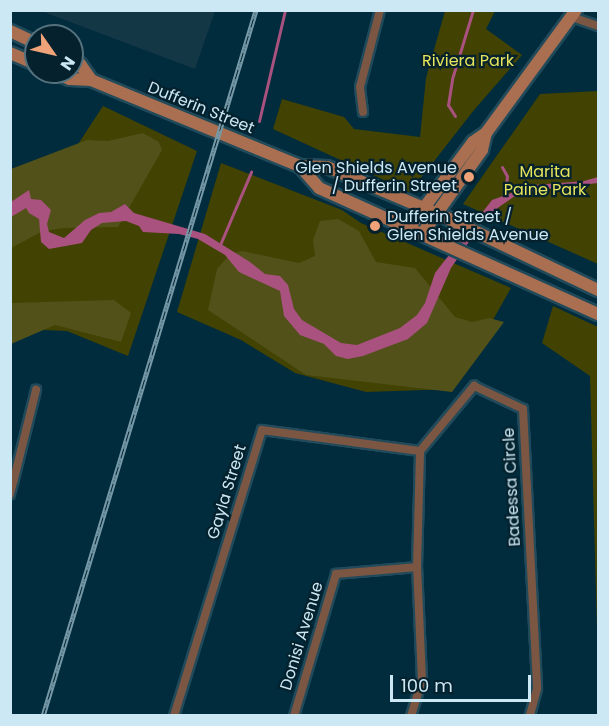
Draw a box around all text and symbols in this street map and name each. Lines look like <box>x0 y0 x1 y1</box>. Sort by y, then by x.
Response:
north arrow <box>24 24 84 84</box>
park label: Riviera Park <box>422 51 514 71</box>
text: N <box>55 52 81 75</box>
street label: Dufferin Street <box>145 78 257 138</box>
place label: Glen Shields Avenue / Dufferin Street <box>295 158 457 196</box>
park label: Marita Paine Park <box>504 162 586 200</box>
marker: Glen Shields Avenue / Dufferin Street <box>462 170 476 184</box>
place label: Dufferin Street / Glen Shields Avenue <box>387 207 549 245</box>
marker: Dufferin Street / Glen Shields Avenue <box>368 219 382 233</box>
street label: Badessa Circle <box>499 427 525 547</box>
street label: Gayla Street <box>203 442 251 542</box>
street label: Donisi Avenue <box>276 579 328 693</box>
scale bar <box>393 663 534 701</box>
text: 100 m <box>401 673 453 698</box>

